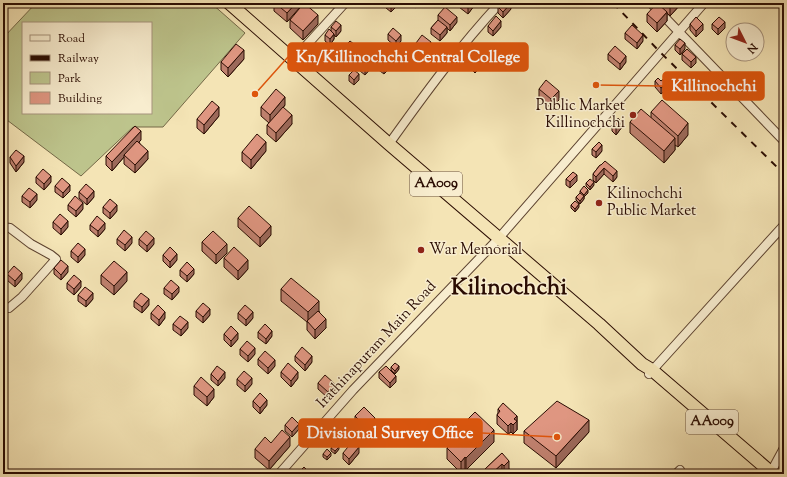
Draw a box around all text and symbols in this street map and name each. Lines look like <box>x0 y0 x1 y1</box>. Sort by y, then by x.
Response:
legend <box>22 22 152 114</box>
north arrow <box>725 22 765 62</box>
text: Road <box>58 30 85 48</box>
text: N <box>743 39 761 57</box>
callout: Kn/Killinochchi Central College <box>288 43 528 71</box>
text: Kn/Killinochchi Central College <box>296 47 521 70</box>
text: Railway <box>58 50 99 68</box>
text: Park <box>58 70 81 88</box>
callout: Killinochchi <box>663 72 764 100</box>
text: Killinochchi <box>671 76 757 99</box>
text: Building <box>58 90 102 108</box>
place label: Public Market Killinochchi <box>536 96 625 134</box>
marker: Public Market Killinochchi <box>628 110 638 120</box>
road number: AA009 <box>410 172 462 196</box>
place label: Kilinochchi Public Market <box>607 184 696 222</box>
marker: Kilinochchi Public Market <box>594 198 604 208</box>
place label: War Memorial <box>429 240 522 261</box>
marker: War Memorial <box>416 245 426 255</box>
district label: Kilinochchi <box>451 272 567 305</box>
street label: Irathinapuram Main Road <box>312 276 442 413</box>
road number: AA009 <box>686 410 738 434</box>
callout: Divisional Survey Office <box>299 419 482 447</box>
text: Divisional Survey Office <box>307 423 474 446</box>

